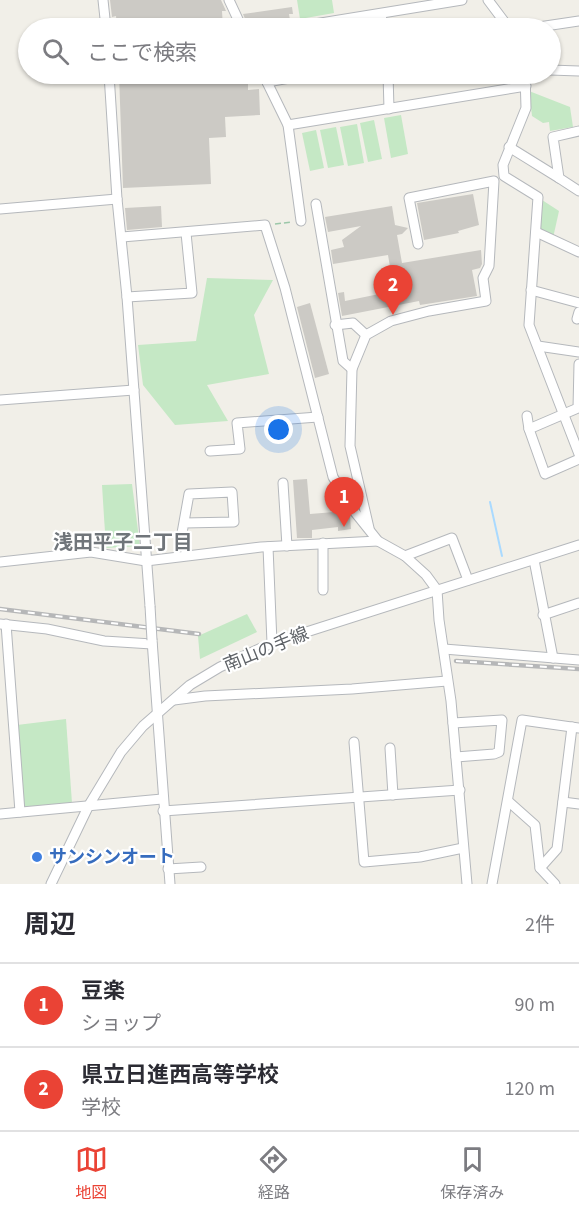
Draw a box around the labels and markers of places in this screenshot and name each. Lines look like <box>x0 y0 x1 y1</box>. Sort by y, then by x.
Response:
pin: 2 <box>374 266 412 315</box>
pin: 1 <box>324 478 364 527</box>
place label: サンシンオート <box>49 845 175 870</box>
marker: サンシンオート <box>30 850 44 864</box>

